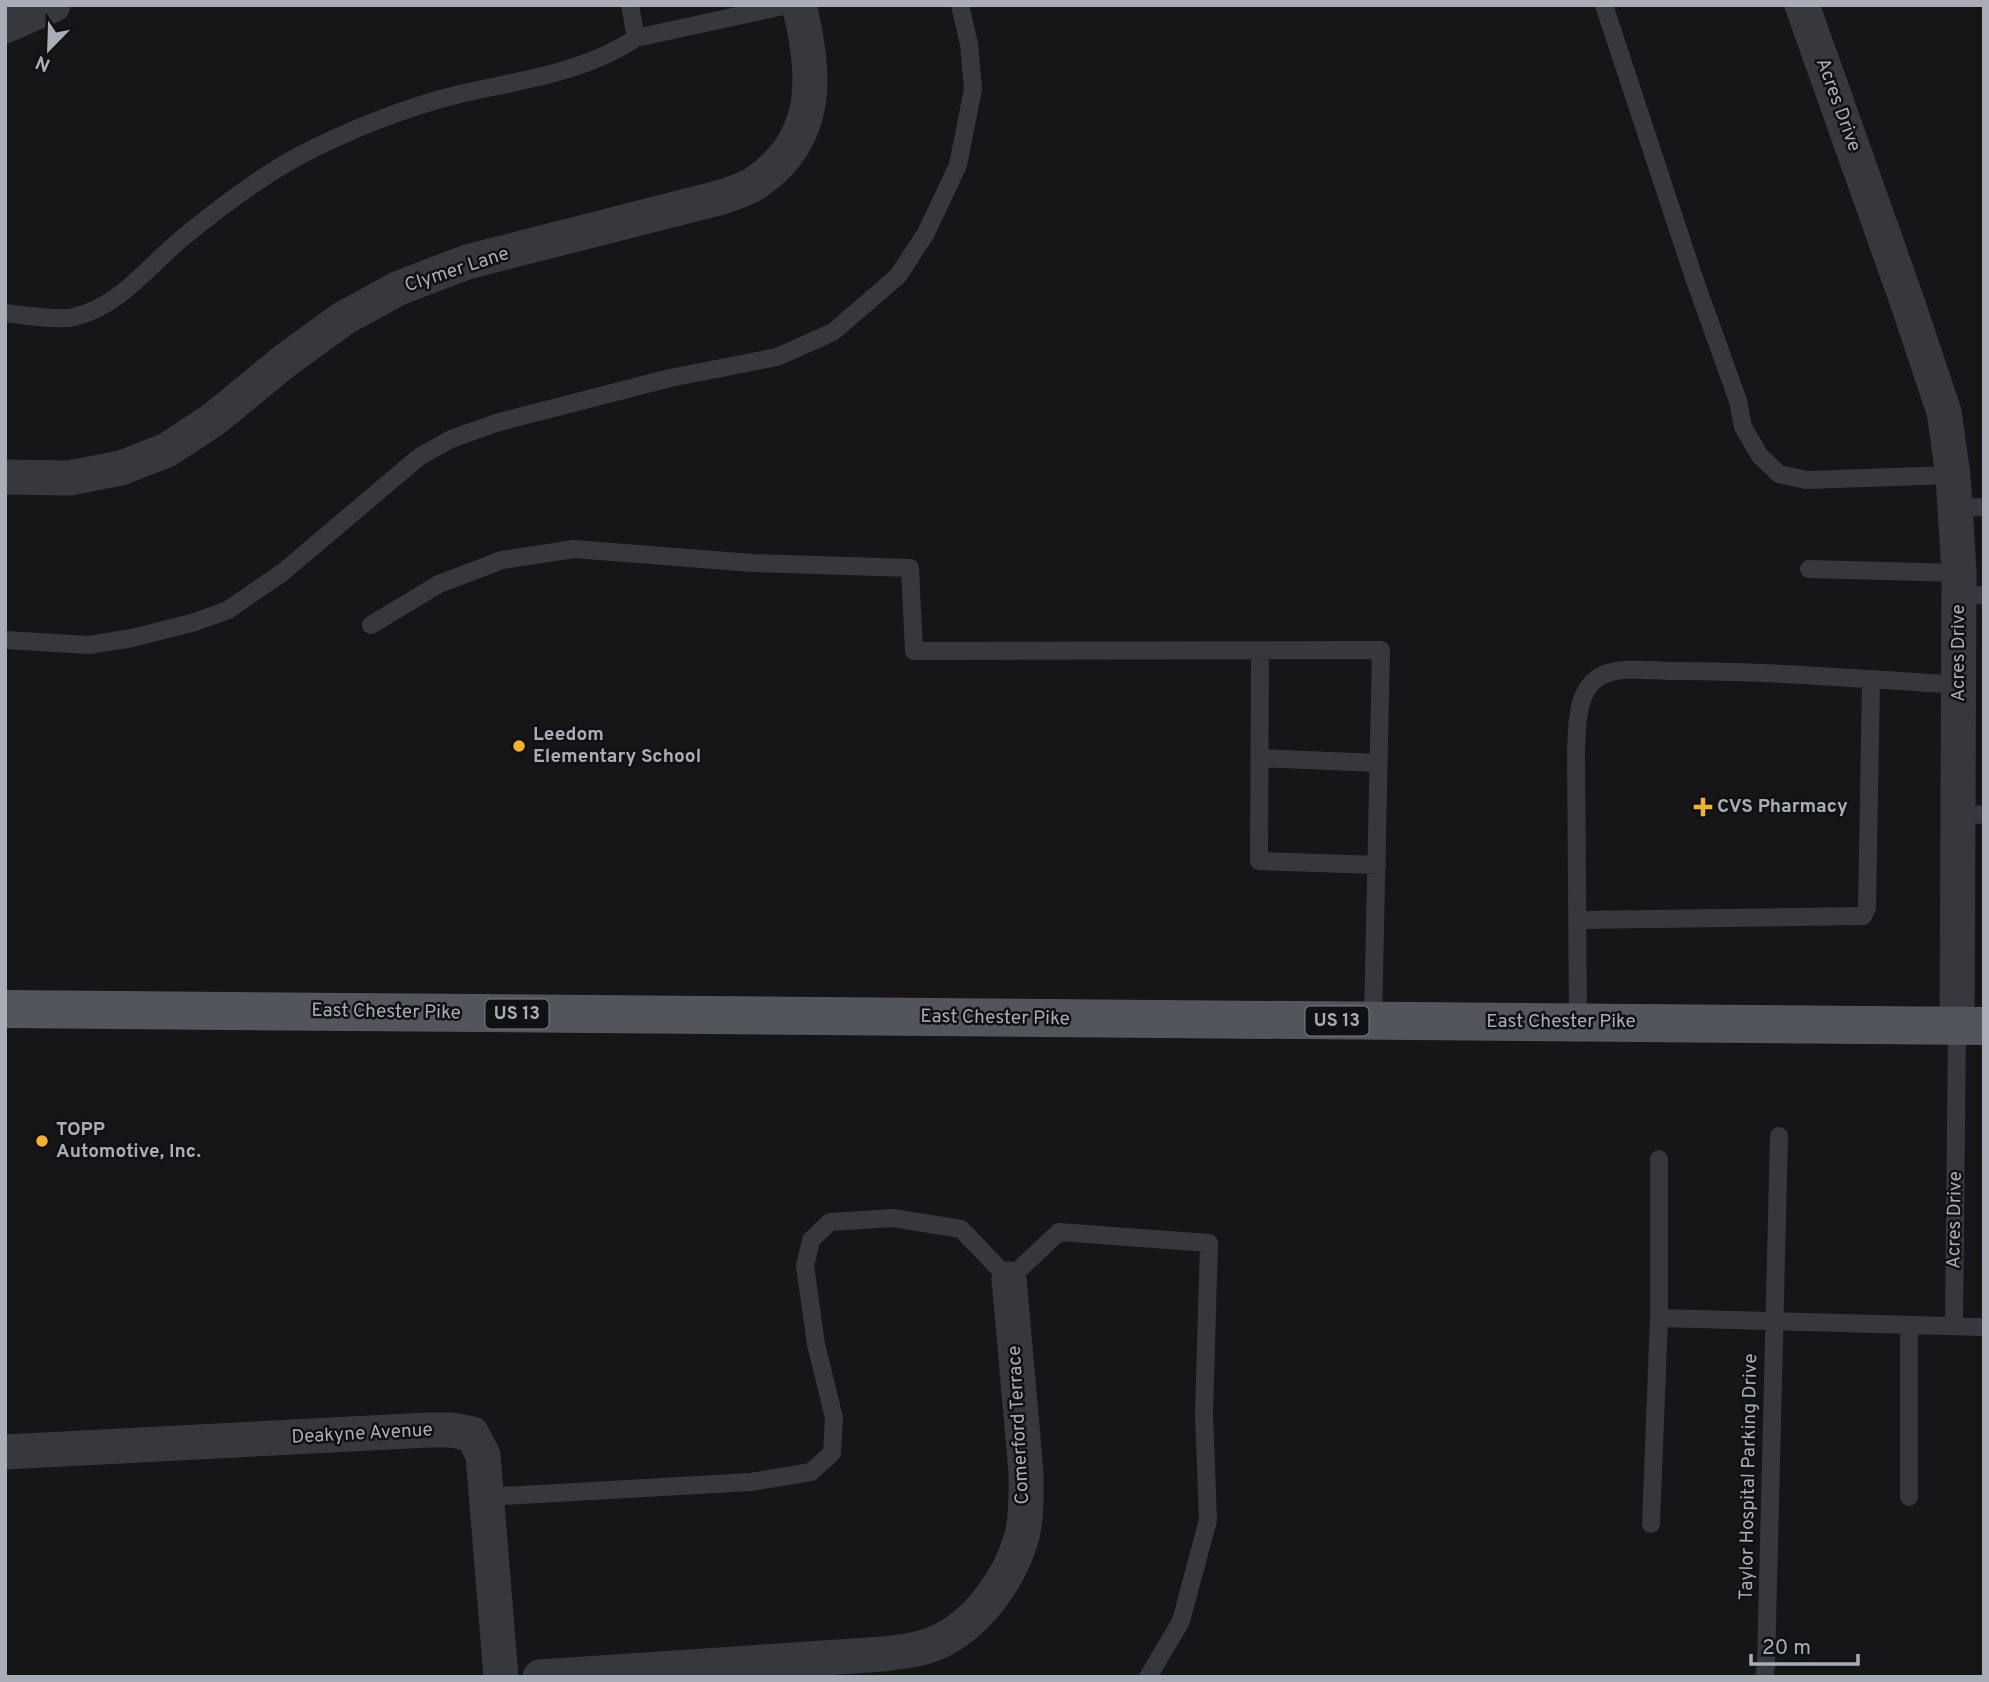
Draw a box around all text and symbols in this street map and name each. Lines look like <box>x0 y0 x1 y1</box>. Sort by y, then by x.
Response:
north arrow <box>14 14 84 84</box>
text: N <box>32 49 54 77</box>
street label: Acres Drive <box>1810 55 1866 155</box>
street label: Clymer Lane <box>402 242 512 298</box>
street label: Acres Drive <box>1947 604 1971 702</box>
place label: Leedom Elementary School <box>533 723 701 769</box>
marker: Leedom Elementary School <box>511 738 527 754</box>
place label: CVS Pharmacy <box>1717 795 1848 819</box>
marker: CVS Pharmacy <box>1695 799 1711 815</box>
street label: East Chester Pike <box>311 999 461 1025</box>
road number: US 13 <box>486 1000 548 1028</box>
street label: East Chester Pike <box>920 1005 1070 1031</box>
road number: US 13 <box>1306 1006 1368 1036</box>
street label: East Chester Pike <box>1486 1010 1636 1034</box>
place label: TOPP Automotive, Inc. <box>56 1118 201 1164</box>
marker: TOPP Automotive, Inc. <box>34 1133 50 1149</box>
street label: Acres Drive <box>1942 1171 1968 1269</box>
street label: Comerford Terrace <box>1003 1345 1035 1505</box>
street label: Taylor Hospital Parking Drive <box>1735 1353 1763 1601</box>
street label: Deakyne Avenue <box>291 1418 433 1450</box>
scale bar <box>1751 1622 1858 1666</box>
text: 20 m <box>1762 1635 1811 1662</box>

